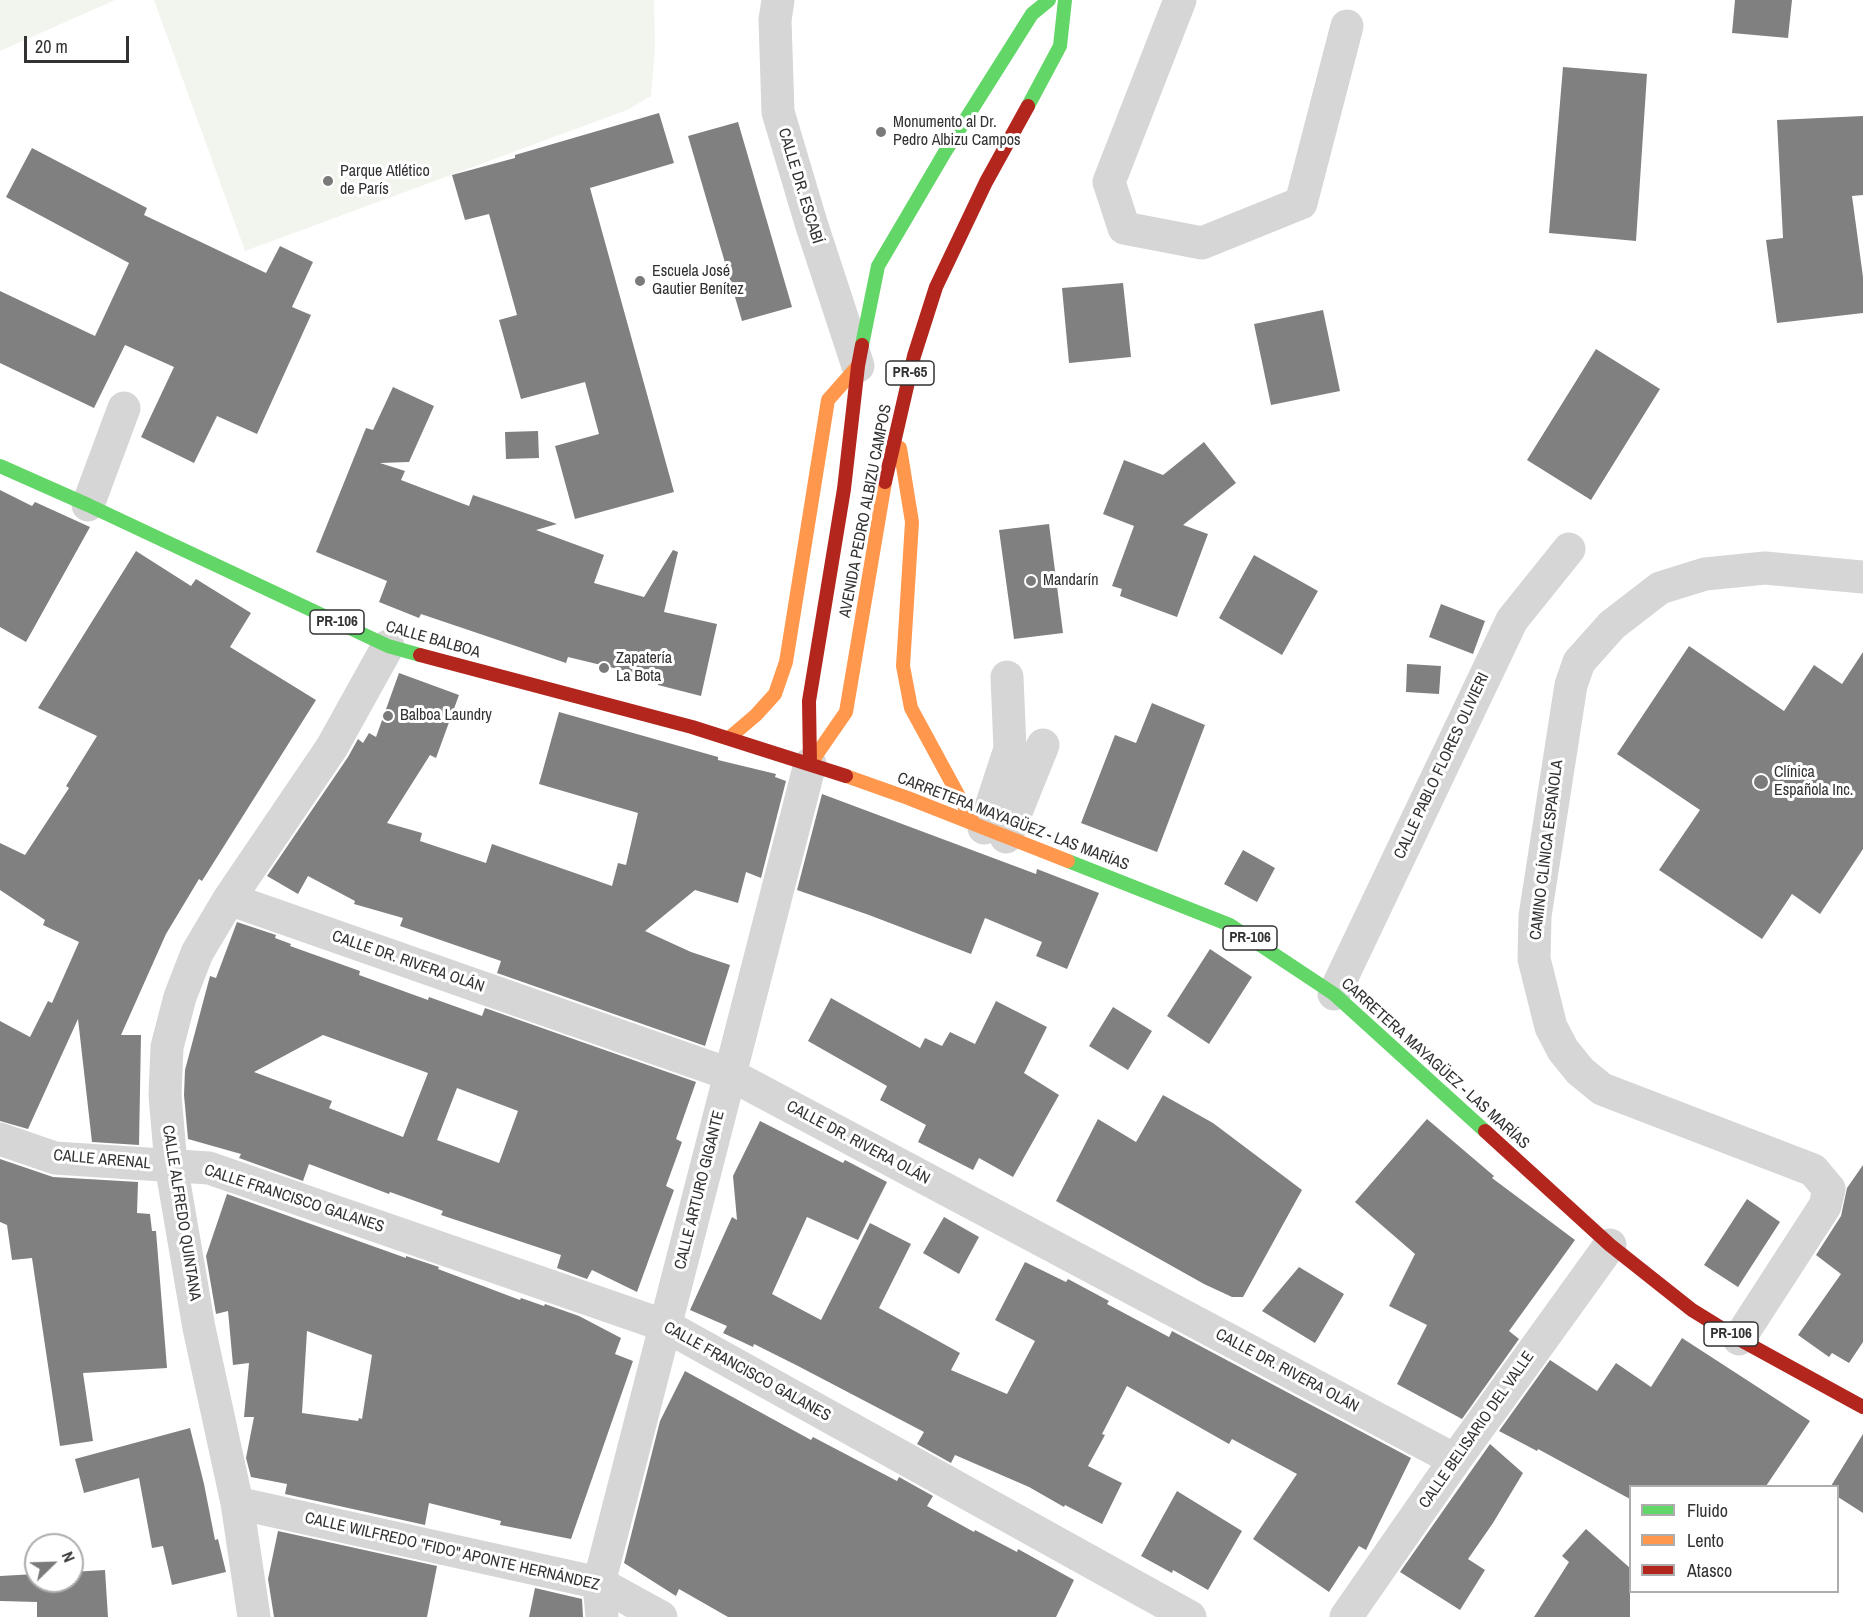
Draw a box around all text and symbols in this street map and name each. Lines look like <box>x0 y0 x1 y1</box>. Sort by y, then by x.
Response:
scale bar <box>27 24 132 62</box>
text: 20 m <box>35 34 68 59</box>
place label: Monumento al Dr. Pedro Albizu Campos <box>893 113 1021 151</box>
marker: Monumento al Dr. Pedro Albizu Campos <box>874 125 888 139</box>
street label: CALLE DR. ESCABÍ <box>773 126 827 246</box>
place label: Parque Atlético de París <box>340 162 430 200</box>
marker: Parque Atlético de París <box>321 174 335 188</box>
place label: Escuela José Gautier Benítez <box>652 262 744 300</box>
marker: Escuela José Gautier Benítez <box>633 274 647 288</box>
road number: PR-65 <box>886 361 934 385</box>
street label: AVENIDA PEDRO ALBIZU CAMPOS <box>836 403 896 619</box>
place label: Mandarín <box>1043 571 1098 591</box>
marker: Mandarín <box>1024 574 1038 588</box>
road number: PR-106 <box>310 610 364 634</box>
street label: CALLE BALBOA <box>383 617 483 663</box>
place label: Zapatería La Bota <box>616 649 672 687</box>
marker: Zapatería La Bota <box>597 661 611 675</box>
street label: CALLE PABLO FLORES OLIVIERI <box>1390 670 1494 862</box>
place label: Balboa Laundry <box>400 706 492 726</box>
marker: Balboa Laundry <box>381 709 395 723</box>
street label: CAMINO CLÍNICA ESPAÑOLA <box>1526 759 1568 941</box>
place label: Clínica Española Inc. <box>1774 763 1854 801</box>
street label: CARRETERA MAYAGÜEZ - LAS MARÍAS <box>894 769 1132 875</box>
marker: Clínica Española Inc. <box>1752 773 1770 791</box>
road number: PR-106 <box>1223 926 1277 950</box>
street label: CALLE DR. RIVERA OLÁN <box>329 927 487 997</box>
street label: CARRETERA MAYAGÜEZ - LAS MARÍAS <box>1337 974 1533 1154</box>
street label: CALLE DR. RIVERA OLÁN <box>783 1097 933 1189</box>
street label: CALLE ARTURO GIGANTE <box>671 1109 729 1271</box>
street label: CALLE ALFREDO QUINTANA <box>158 1124 204 1302</box>
street label: CALLE ARENAL <box>52 1146 152 1174</box>
street label: CALLE FRANCISCO GALANES <box>202 1161 386 1237</box>
street label: CALLE FRANCISCO GALANES <box>660 1318 834 1426</box>
road number: PR-106 <box>1704 1322 1758 1346</box>
street label: CALLE DR. RIVERA OLÁN <box>1212 1325 1362 1417</box>
street label: CALLE BELISARIO DEL VALLE <box>1415 1348 1539 1512</box>
legend <box>1629 1485 1839 1593</box>
text: Fluido <box>1687 1498 1728 1523</box>
street label: CALLE WILFREDO "FIDO" APONTE HERNÁNDEZ <box>303 1509 601 1595</box>
text: Lento <box>1687 1528 1724 1553</box>
north arrow <box>24 1533 84 1593</box>
text: N <box>57 1548 81 1565</box>
text: Atasco <box>1687 1558 1732 1583</box>

